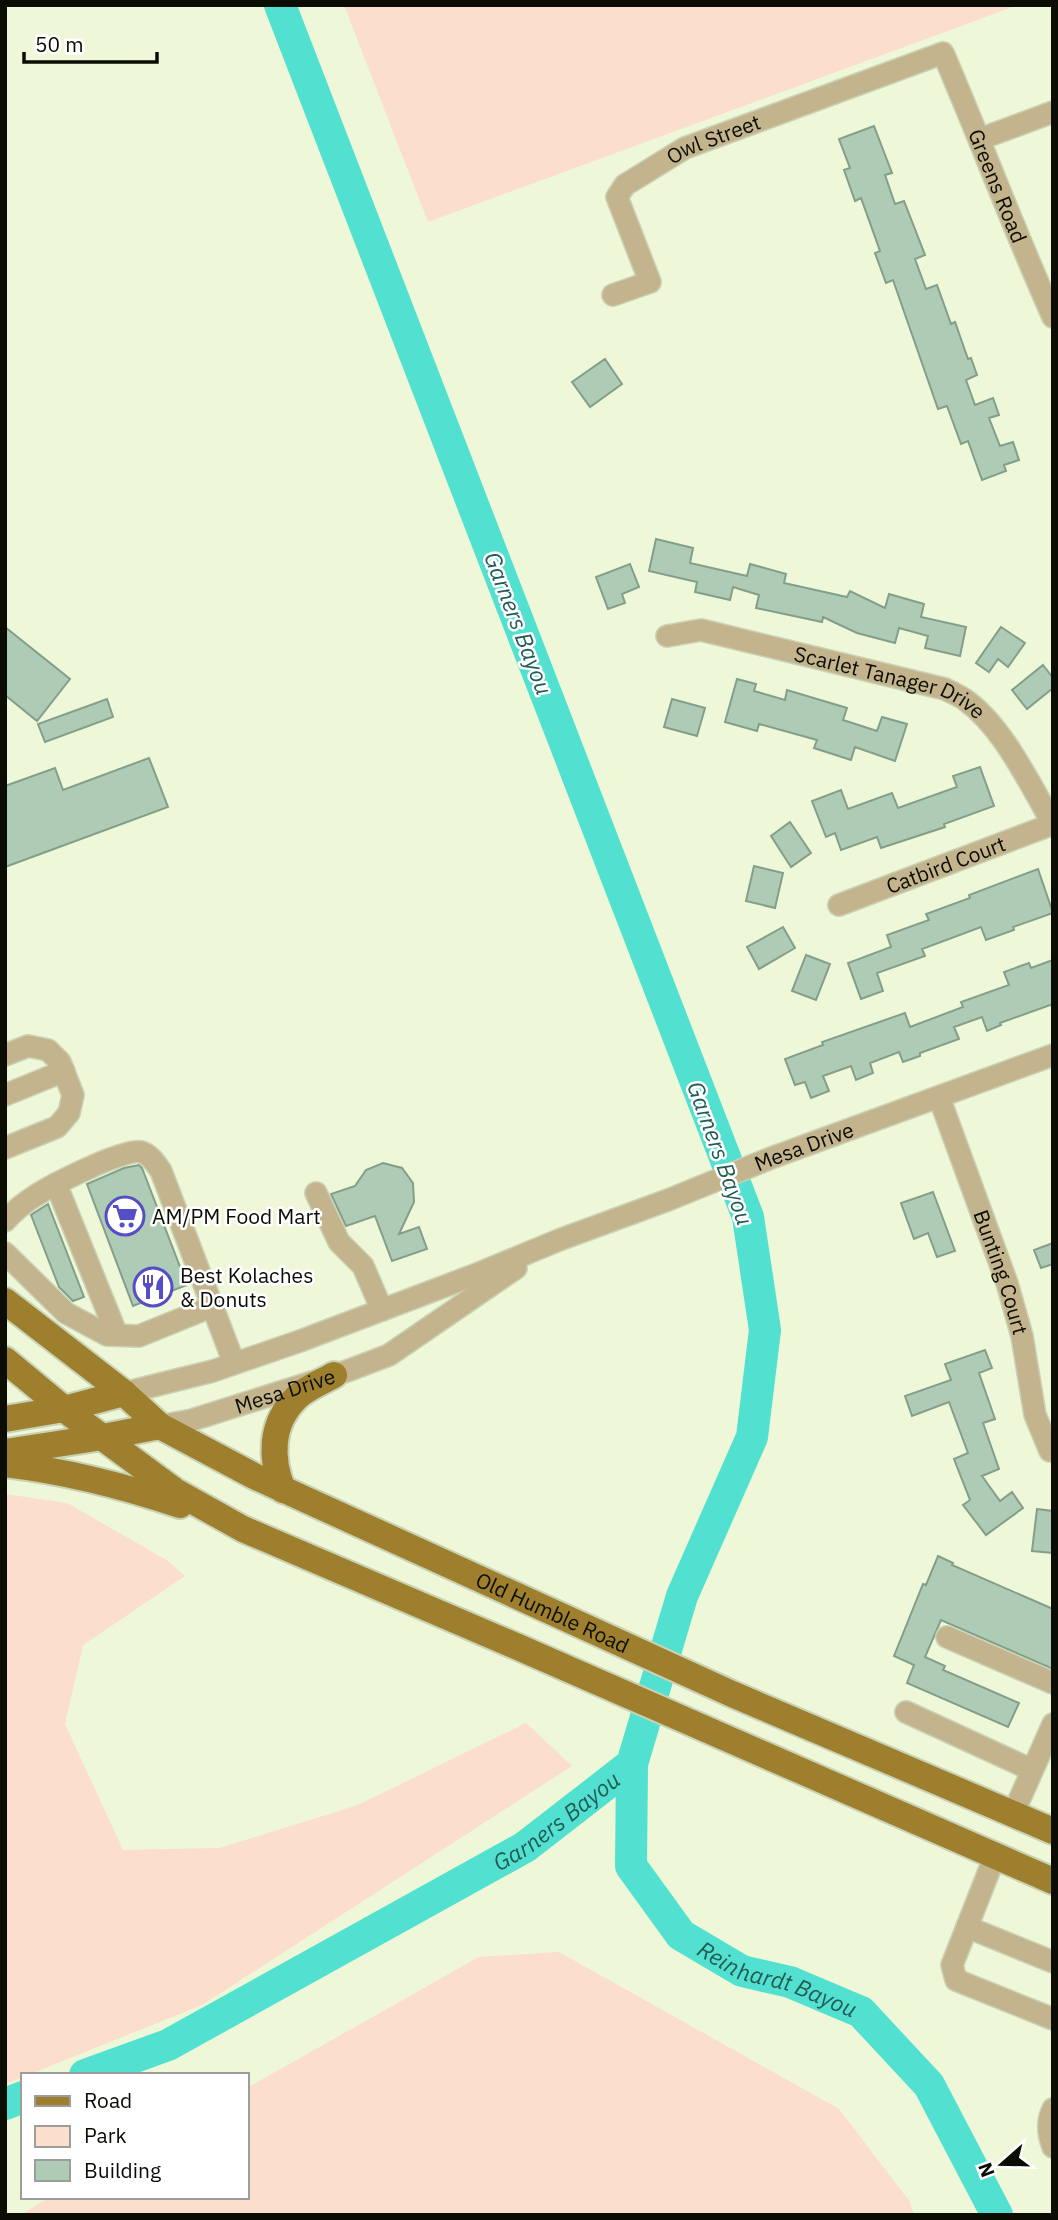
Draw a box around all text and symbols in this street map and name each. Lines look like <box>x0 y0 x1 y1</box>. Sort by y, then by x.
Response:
scale bar <box>24 21 158 65</box>
text: 50 m <box>35 30 84 58</box>
street label: Owl Street <box>661 107 764 170</box>
street label: Greens Road <box>962 125 1034 247</box>
water label: Garners Bayou <box>478 547 560 699</box>
street label: Scarlet Tanager Drive <box>791 639 992 725</box>
street label: Catbird Court <box>882 829 1009 900</box>
water label: Garners Bayou <box>681 1077 761 1229</box>
street label: Mesa Drive <box>750 1115 857 1177</box>
supermarket icon: AM/PM Food Mart <box>104 1195 146 1237</box>
place label: AM/PM Food Mart <box>152 1202 321 1230</box>
street label: Bunting Court <box>967 1206 1035 1338</box>
place label: Best Kolaches & Donuts <box>180 1261 313 1313</box>
restaurant icon: Best Kolaches & Donuts <box>132 1266 174 1308</box>
street label: Mesa Drive <box>231 1362 339 1420</box>
street label: Old Humble Road <box>472 1565 634 1659</box>
water label: Garners Bayou <box>487 1764 626 1877</box>
water label: Reinhardt Bayou <box>692 1933 862 2024</box>
legend <box>21 2073 248 2199</box>
text: Road <box>84 2086 132 2114</box>
text: Park <box>84 2121 127 2149</box>
north arrow <box>967 2129 1037 2199</box>
text: Building <box>84 2156 161 2184</box>
text: N <box>972 2159 1000 2180</box>

